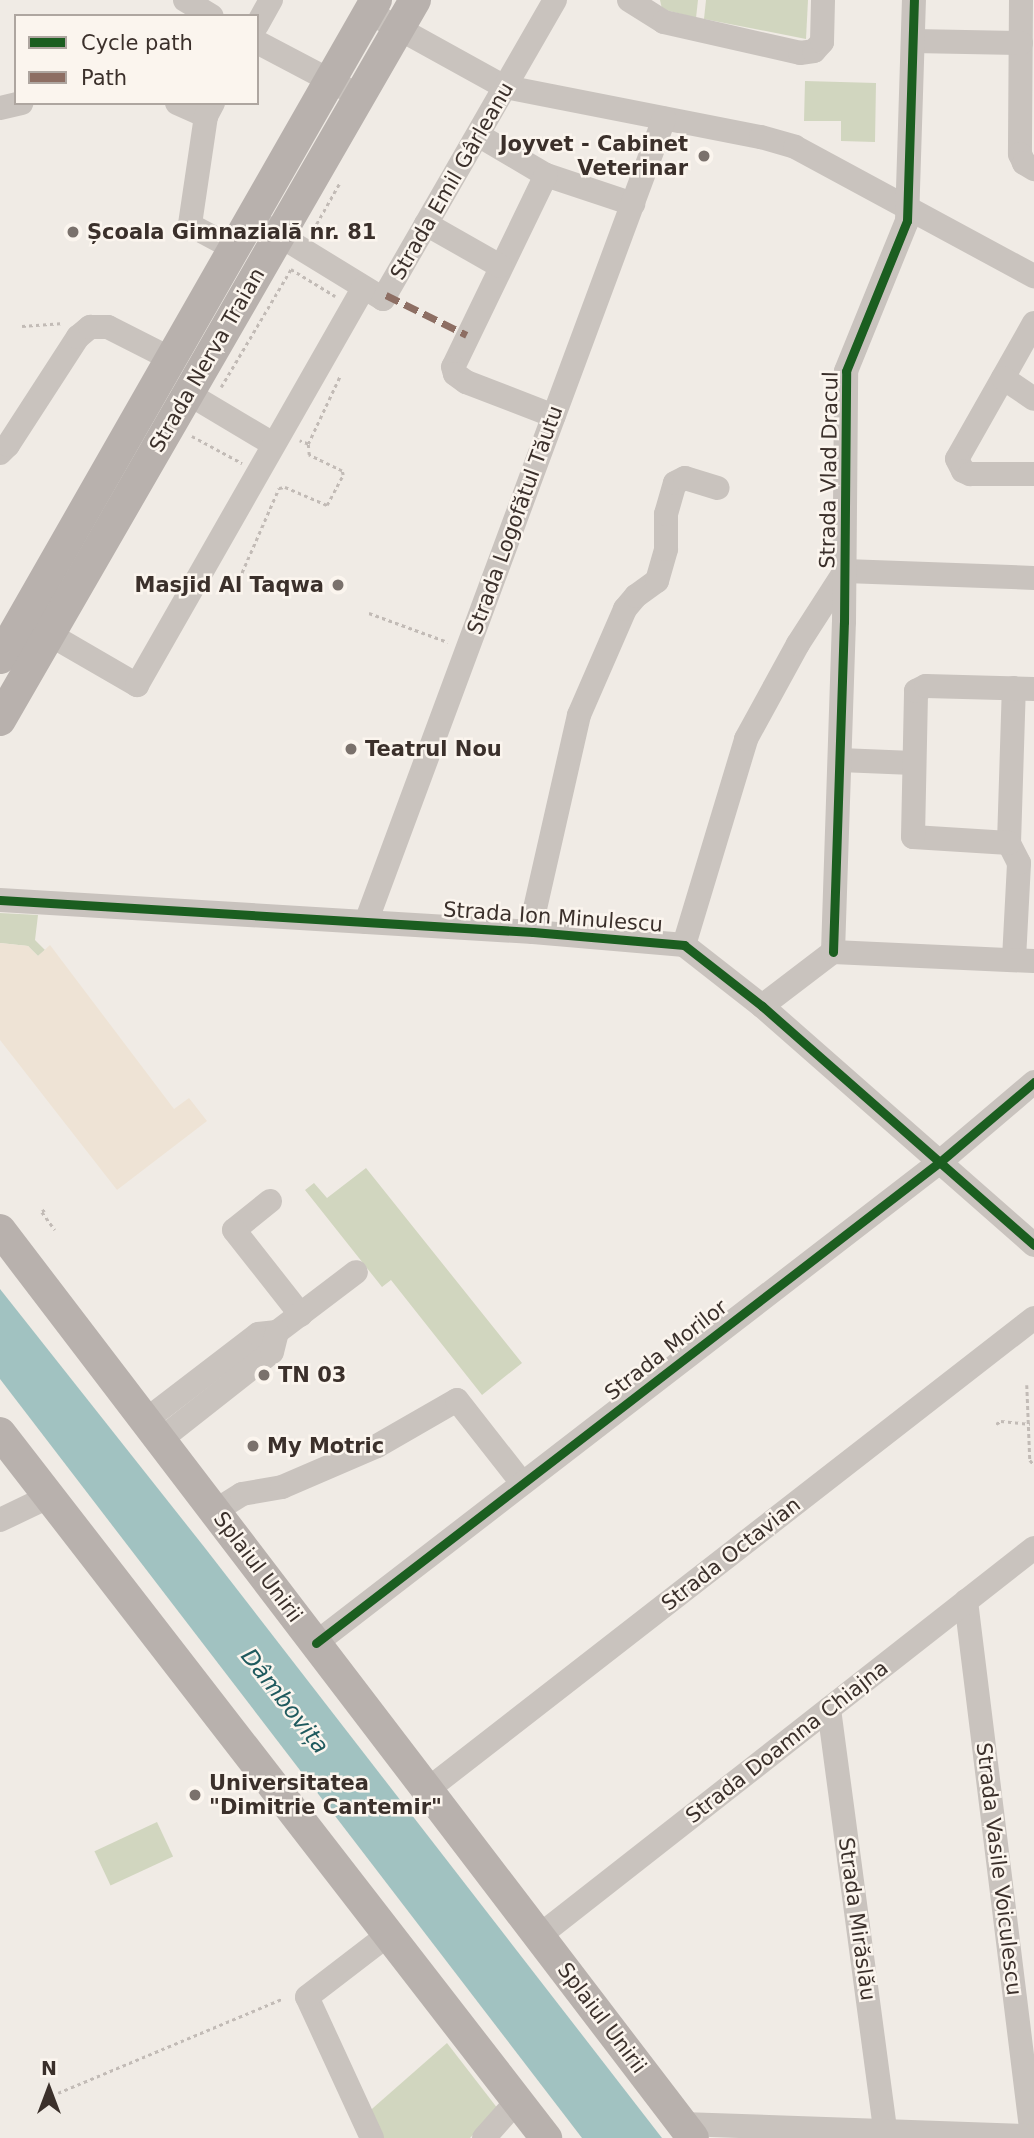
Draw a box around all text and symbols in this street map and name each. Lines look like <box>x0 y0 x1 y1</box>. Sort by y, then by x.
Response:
legend <box>14 14 259 105</box>
text: Cycle path <box>81 31 193 55</box>
text: Path <box>81 66 127 90</box>
street label: Strada Emil Gârleanu <box>385 78 519 284</box>
place label: Joyvet - Cabinet Veterinar <box>500 131 688 181</box>
marker: Joyvet - Cabinet Veterinar <box>694 146 714 166</box>
place label: Școala Gimnazială nr. 81 <box>87 219 376 245</box>
marker: Școala Gimnazială nr. 81 <box>65 224 81 240</box>
street label: Strada Nerva Traian <box>144 263 270 457</box>
street label: Strada Vlad Dracul <box>815 371 843 569</box>
street label: Strada Logofătul Tăutu <box>462 402 568 638</box>
place label: Masjid Al Taqwa <box>135 572 324 598</box>
marker: Masjid Al Taqwa <box>330 577 346 593</box>
place label: Teatrul Nou <box>365 736 502 762</box>
marker: Teatrul Nou <box>343 741 359 757</box>
street label: Strada Ion Minulescu <box>442 897 664 937</box>
street label: Strada Morilor <box>600 1294 732 1406</box>
place label: TN 03 <box>278 1362 346 1388</box>
marker: TN 03 <box>256 1367 272 1383</box>
place label: My Motric <box>267 1433 384 1459</box>
marker: My Motric <box>245 1438 261 1454</box>
street label: Strada Octavian <box>656 1492 806 1616</box>
street label: Splaiul Unirii <box>208 1507 308 1627</box>
water label: Dâmbovița <box>235 1643 335 1759</box>
street label: Strada Doamna Chiajna <box>681 1655 893 1829</box>
street label: Strada Vasile Voiculescu <box>971 1741 1027 1997</box>
place label: Universitatea "Dimitrie Cantemir" <box>209 1770 442 1820</box>
marker: Universitatea "Dimitrie Cantemir" <box>187 1787 203 1803</box>
street label: Strada Mirăslău <box>833 1836 881 2002</box>
street label: Splaiul Unirii <box>552 1958 652 2078</box>
north arrow <box>14 2054 84 2124</box>
text: N <box>41 2057 57 2079</box>

